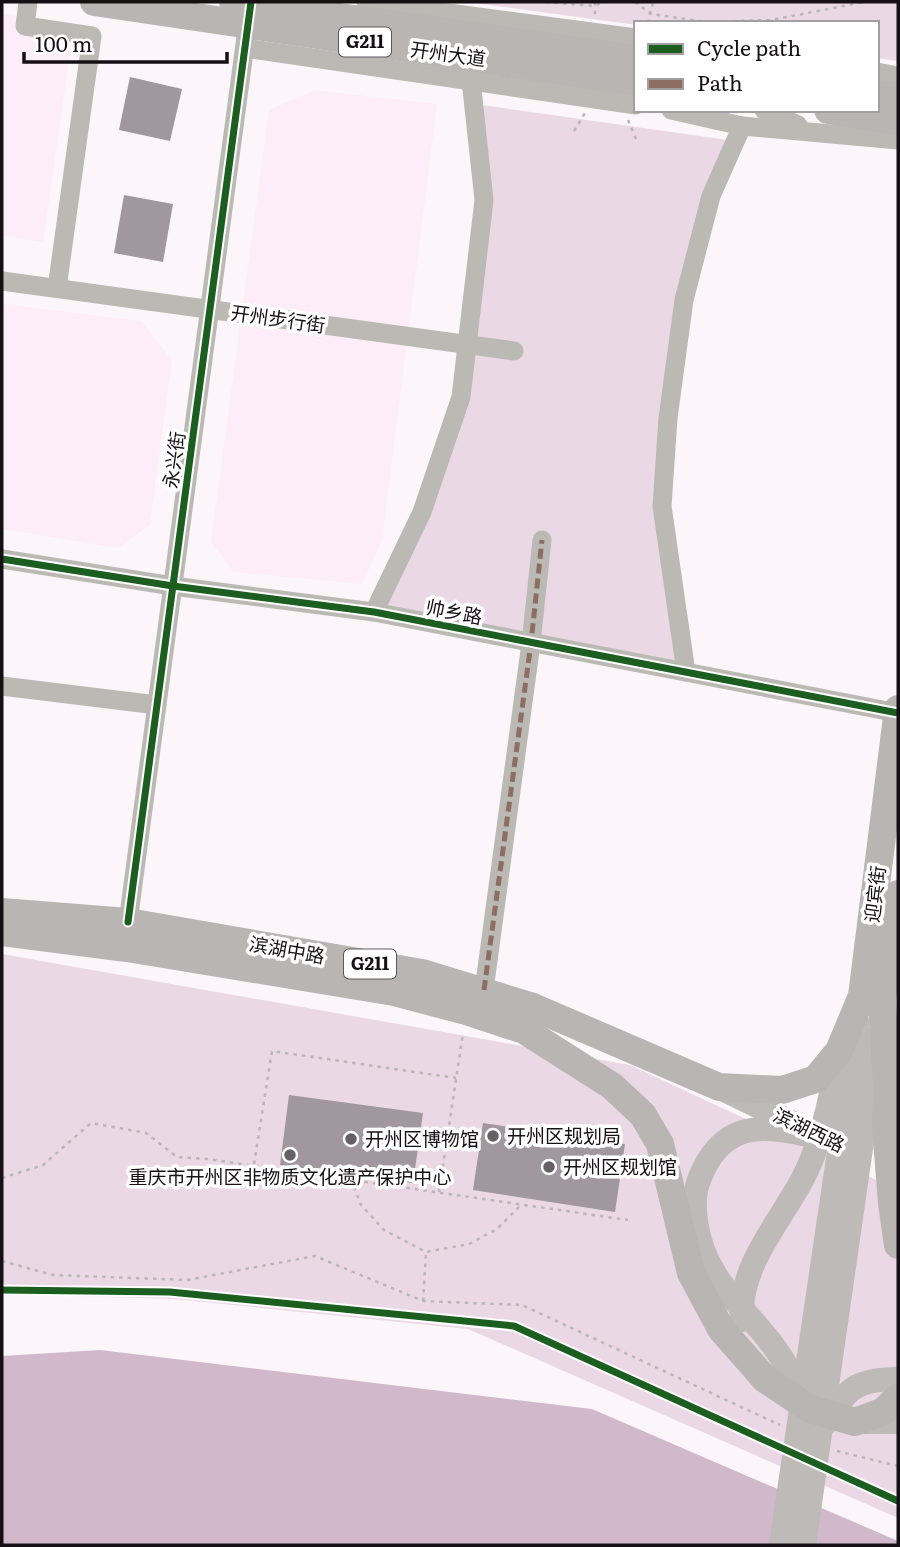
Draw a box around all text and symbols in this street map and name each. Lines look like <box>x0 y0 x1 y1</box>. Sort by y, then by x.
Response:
scale bar <box>24 21 228 65</box>
legend <box>634 21 879 112</box>
text: 100 m <box>35 27 92 58</box>
road number: G211 <box>339 28 391 56</box>
text: Cycle path <box>697 31 801 62</box>
street label: 开州大道 <box>409 34 488 72</box>
text: Path <box>697 66 743 97</box>
street label: 开州步行街 <box>229 298 327 338</box>
street label: 永兴街 <box>155 430 191 490</box>
street label: 帅乡路 <box>424 592 485 630</box>
street label: 迎宾街 <box>857 864 891 924</box>
street label: 滨湖中路 <box>247 929 327 969</box>
road number: G211 <box>344 950 396 979</box>
street label: 滨湖西路 <box>769 1100 850 1158</box>
place label: 开州区规划局 <box>507 1121 621 1149</box>
place label: 开州区博物馆 <box>365 1124 479 1152</box>
marker: 开州区规划局 <box>485 1128 501 1144</box>
marker: 开州区博物馆 <box>343 1131 359 1147</box>
marker: 重庆市开州区非物质文化遗产保护中心 <box>282 1147 298 1163</box>
place label: 开州区规划馆 <box>563 1152 677 1180</box>
marker: 开州区规划馆 <box>541 1159 557 1175</box>
place label: 重庆市开州区非物质文化遗产保护中心 <box>128 1162 452 1190</box>

